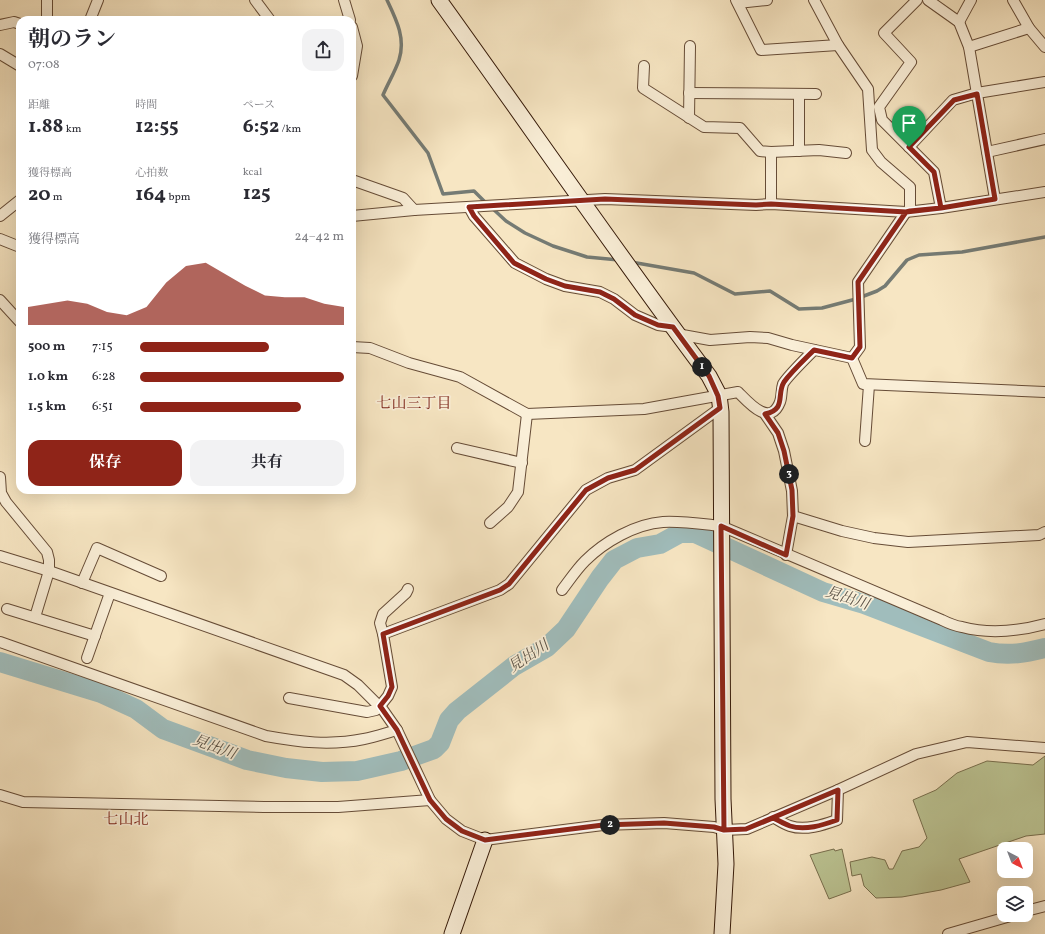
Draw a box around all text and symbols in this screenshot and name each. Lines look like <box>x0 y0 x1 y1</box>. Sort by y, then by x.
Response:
text: 朝のラン <box>28 25 116 56</box>
button: share <box>302 29 344 71</box>
text: 07:08 <box>28 56 60 74</box>
text: 距離 <box>28 98 50 113</box>
text: 時間 <box>135 98 157 113</box>
text: ペース <box>243 98 275 113</box>
pin <box>892 106 926 147</box>
icon: arrive <box>898 112 920 134</box>
text: 1.88 <box>28 113 64 141</box>
text: 12:55 <box>135 113 179 141</box>
text: 6:52 <box>243 113 279 141</box>
text: km <box>64 122 81 137</box>
text: /km <box>279 122 301 137</box>
text: kcal <box>243 165 262 180</box>
text: 獲得標高 <box>28 166 72 181</box>
text: 心拍数 <box>135 166 168 181</box>
text: 125 <box>243 180 271 208</box>
text: 20 <box>28 181 51 209</box>
text: 164 <box>135 181 166 209</box>
text: m <box>51 190 63 205</box>
text: bpm <box>166 190 190 205</box>
text: 24–42 m <box>295 228 344 246</box>
text: 獲得標高 <box>28 231 80 249</box>
text: 500 m <box>28 338 65 356</box>
text: 7:15 <box>92 338 113 356</box>
pin: 1 <box>692 357 712 377</box>
text: 1 <box>700 359 704 374</box>
text: 1.0 km <box>28 368 68 386</box>
text: 6:28 <box>92 368 115 386</box>
district label: 七山三丁目 <box>376 394 452 415</box>
text: 1.5 km <box>28 398 66 416</box>
text: 6:51 <box>92 398 113 416</box>
button: 保存 <box>28 440 182 486</box>
button: 共有 <box>190 440 344 486</box>
pin: 3 <box>779 464 799 484</box>
text: 3 <box>786 466 792 481</box>
water label: 見出川 <box>822 582 874 617</box>
water label: 見出川 <box>504 635 555 678</box>
water label: 見出川 <box>189 730 241 766</box>
district label: 七山北 <box>103 810 149 831</box>
pin: 2 <box>600 815 620 835</box>
text: 2 <box>607 817 613 832</box>
north arrow <box>997 842 1033 878</box>
map controls <box>997 842 1033 922</box>
button: layers <box>997 886 1033 922</box>

